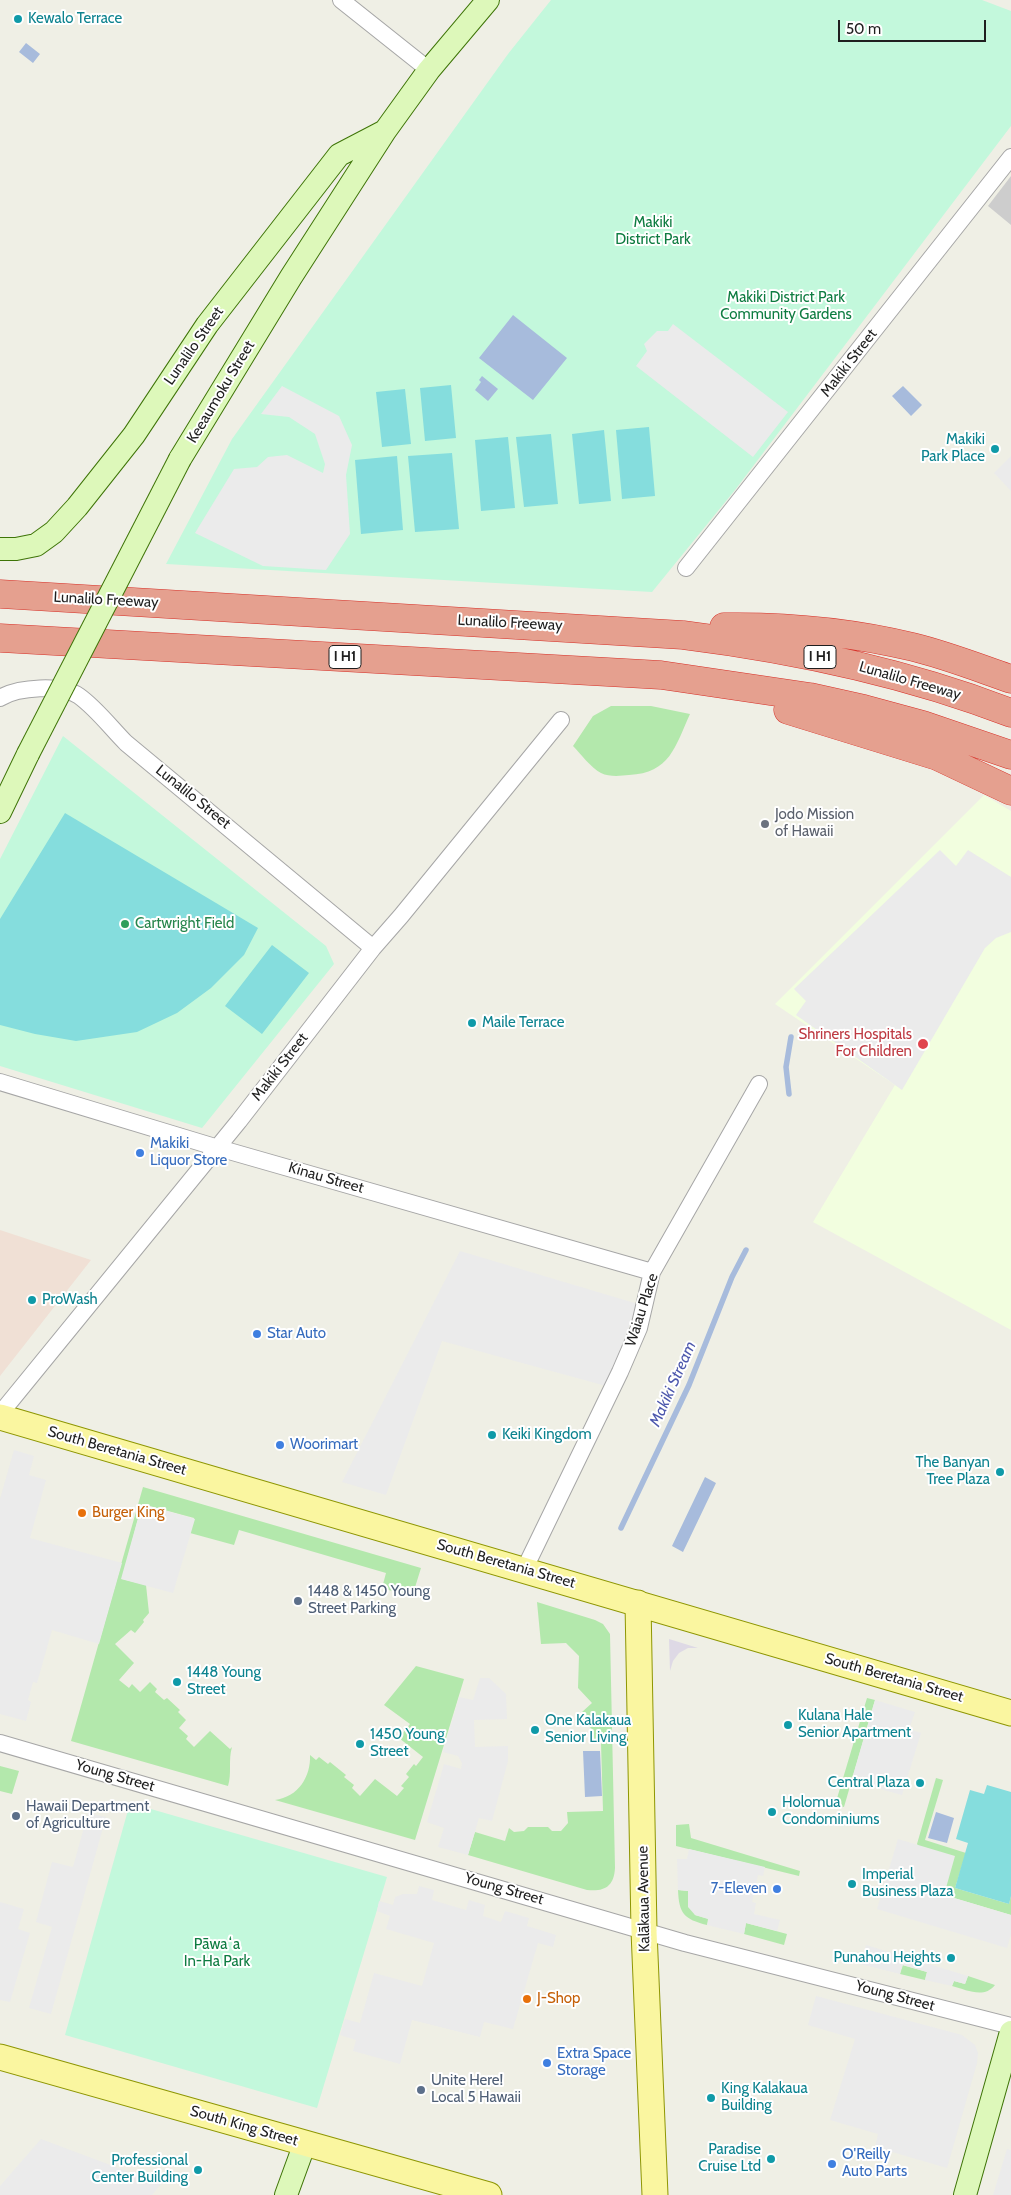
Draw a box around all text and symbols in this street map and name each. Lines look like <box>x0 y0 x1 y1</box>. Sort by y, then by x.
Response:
place label: Kewalo Terrace <box>28 10 122 28</box>
scale bar <box>841 10 988 42</box>
marker: Kewalo Terrace <box>12 13 24 25</box>
text: 50 m <box>846 20 881 38</box>
park label: Makiki District Park <box>615 214 691 249</box>
park label: Makiki District Park Community Gardens <box>720 289 852 324</box>
street label: Lunalilo Street <box>160 303 228 389</box>
street label: Makiki Street <box>817 326 881 400</box>
street label: Keeaumoku Street <box>183 338 259 446</box>
place label: Makiki Park Place <box>921 431 985 466</box>
marker: Makiki Park Place <box>989 443 1001 455</box>
street label: Lunalilo Freeway <box>53 588 159 612</box>
street label: Lunalilo Freeway <box>457 611 563 635</box>
road number: I H1 <box>329 646 361 669</box>
road number: I H1 <box>804 646 836 669</box>
street label: Lunalilo Freeway <box>857 658 963 704</box>
street label: Lunalilo Street <box>152 761 234 833</box>
place label: Jodo Mission of Hawaii <box>775 806 854 841</box>
marker: Jodo Mission of Hawaii <box>759 818 771 830</box>
place label: Cartwright Field <box>135 915 234 933</box>
marker: Cartwright Field <box>119 918 131 930</box>
place label: Maile Terrace <box>482 1014 564 1032</box>
marker: Maile Terrace <box>466 1017 478 1029</box>
place label: Shriners Hospitals For Children <box>799 1026 912 1061</box>
street label: Makiki Street <box>248 1030 312 1104</box>
marker: Shriners Hospitals For Children <box>916 1037 930 1051</box>
place label: Makiki Liquor Store <box>150 1135 227 1170</box>
marker: Makiki Liquor Store <box>134 1147 146 1159</box>
street label: Kinau Street <box>286 1159 366 1197</box>
street label: Waiau Place <box>622 1271 662 1349</box>
place label: ProWash <box>42 1291 98 1309</box>
marker: ProWash <box>26 1294 38 1306</box>
place label: Star Auto <box>267 1325 326 1343</box>
marker: Star Auto <box>251 1328 263 1340</box>
water label: Makiki Stream <box>646 1338 700 1430</box>
street label: South Beretania Street <box>46 1423 188 1479</box>
place label: Keiki Kingdom <box>502 1426 592 1444</box>
marker: Keiki Kingdom <box>486 1429 498 1441</box>
place label: Woorimart <box>290 1436 358 1454</box>
marker: Woorimart <box>274 1439 286 1451</box>
place label: The Banyan Tree Plaza <box>916 1454 990 1489</box>
marker: The Banyan Tree Plaza <box>994 1466 1006 1478</box>
place label: Burger King <box>92 1504 165 1522</box>
marker: Burger King <box>76 1507 88 1519</box>
street label: South Beretania Street <box>435 1536 577 1592</box>
place label: 1448 & 1450 Young Street Parking <box>308 1583 430 1618</box>
marker: 1448 & 1450 Young Street Parking <box>292 1595 304 1607</box>
street label: South Beretania Street <box>823 1650 965 1706</box>
place label: 1448 Young Street <box>187 1664 261 1699</box>
marker: 1448 Young Street <box>171 1676 183 1688</box>
place label: Kulana Hale Senior Apartment <box>798 1707 911 1742</box>
place label: One Kalakaua Senior Living <box>545 1712 631 1747</box>
marker: Kulana Hale Senior Apartment <box>782 1719 794 1731</box>
marker: One Kalakaua Senior Living <box>529 1724 541 1736</box>
place label: 1450 Young Street <box>370 1726 445 1761</box>
marker: 1450 Young Street <box>354 1738 366 1750</box>
street label: Young Street <box>74 1756 156 1796</box>
place label: Central Plaza <box>828 1774 910 1792</box>
marker: Central Plaza <box>914 1777 926 1789</box>
place label: Holomua Condominiums <box>782 1794 879 1829</box>
place label: Hawaii Department of Agriculture <box>26 1798 149 1833</box>
marker: Holomua Condominiums <box>766 1806 778 1818</box>
marker: Hawaii Department of Agriculture <box>10 1810 22 1822</box>
street label: Kalākaua Avenue <box>634 1846 654 1952</box>
place label: Imperial Business Plaza <box>862 1866 953 1901</box>
street label: Young Street <box>463 1869 545 1909</box>
marker: Imperial Business Plaza <box>846 1878 858 1890</box>
place label: 7-Eleven <box>711 1880 767 1898</box>
marker: 7-Eleven <box>771 1883 783 1895</box>
park label: Pāwaʻa In-Ha Park <box>184 1936 250 1971</box>
place label: Punahou Heights <box>833 1949 941 1967</box>
marker: Punahou Heights <box>945 1952 957 1964</box>
street label: Young Street <box>853 1977 937 2015</box>
place label: J-Shop <box>537 1990 580 2008</box>
marker: J-Shop <box>521 1993 533 2005</box>
place label: Extra Space Storage <box>557 2045 631 2080</box>
marker: Extra Space Storage <box>541 2057 553 2069</box>
place label: Unite Here! Local 5 Hawaii <box>431 2072 521 2107</box>
place label: King Kalakaua Building <box>721 2080 808 2115</box>
marker: Unite Here! Local 5 Hawaii <box>415 2084 427 2096</box>
marker: King Kalakaua Building <box>705 2092 717 2104</box>
street label: South King Street <box>188 2102 300 2150</box>
place label: Paradise Cruise Ltd <box>698 2141 761 2176</box>
place label: O'Reilly Auto Parts <box>842 2146 907 2181</box>
place label: Professional Center Building <box>91 2152 188 2187</box>
marker: Paradise Cruise Ltd <box>765 2153 777 2165</box>
marker: O'Reilly Auto Parts <box>826 2158 838 2170</box>
marker: Professional Center Building <box>192 2164 204 2176</box>

